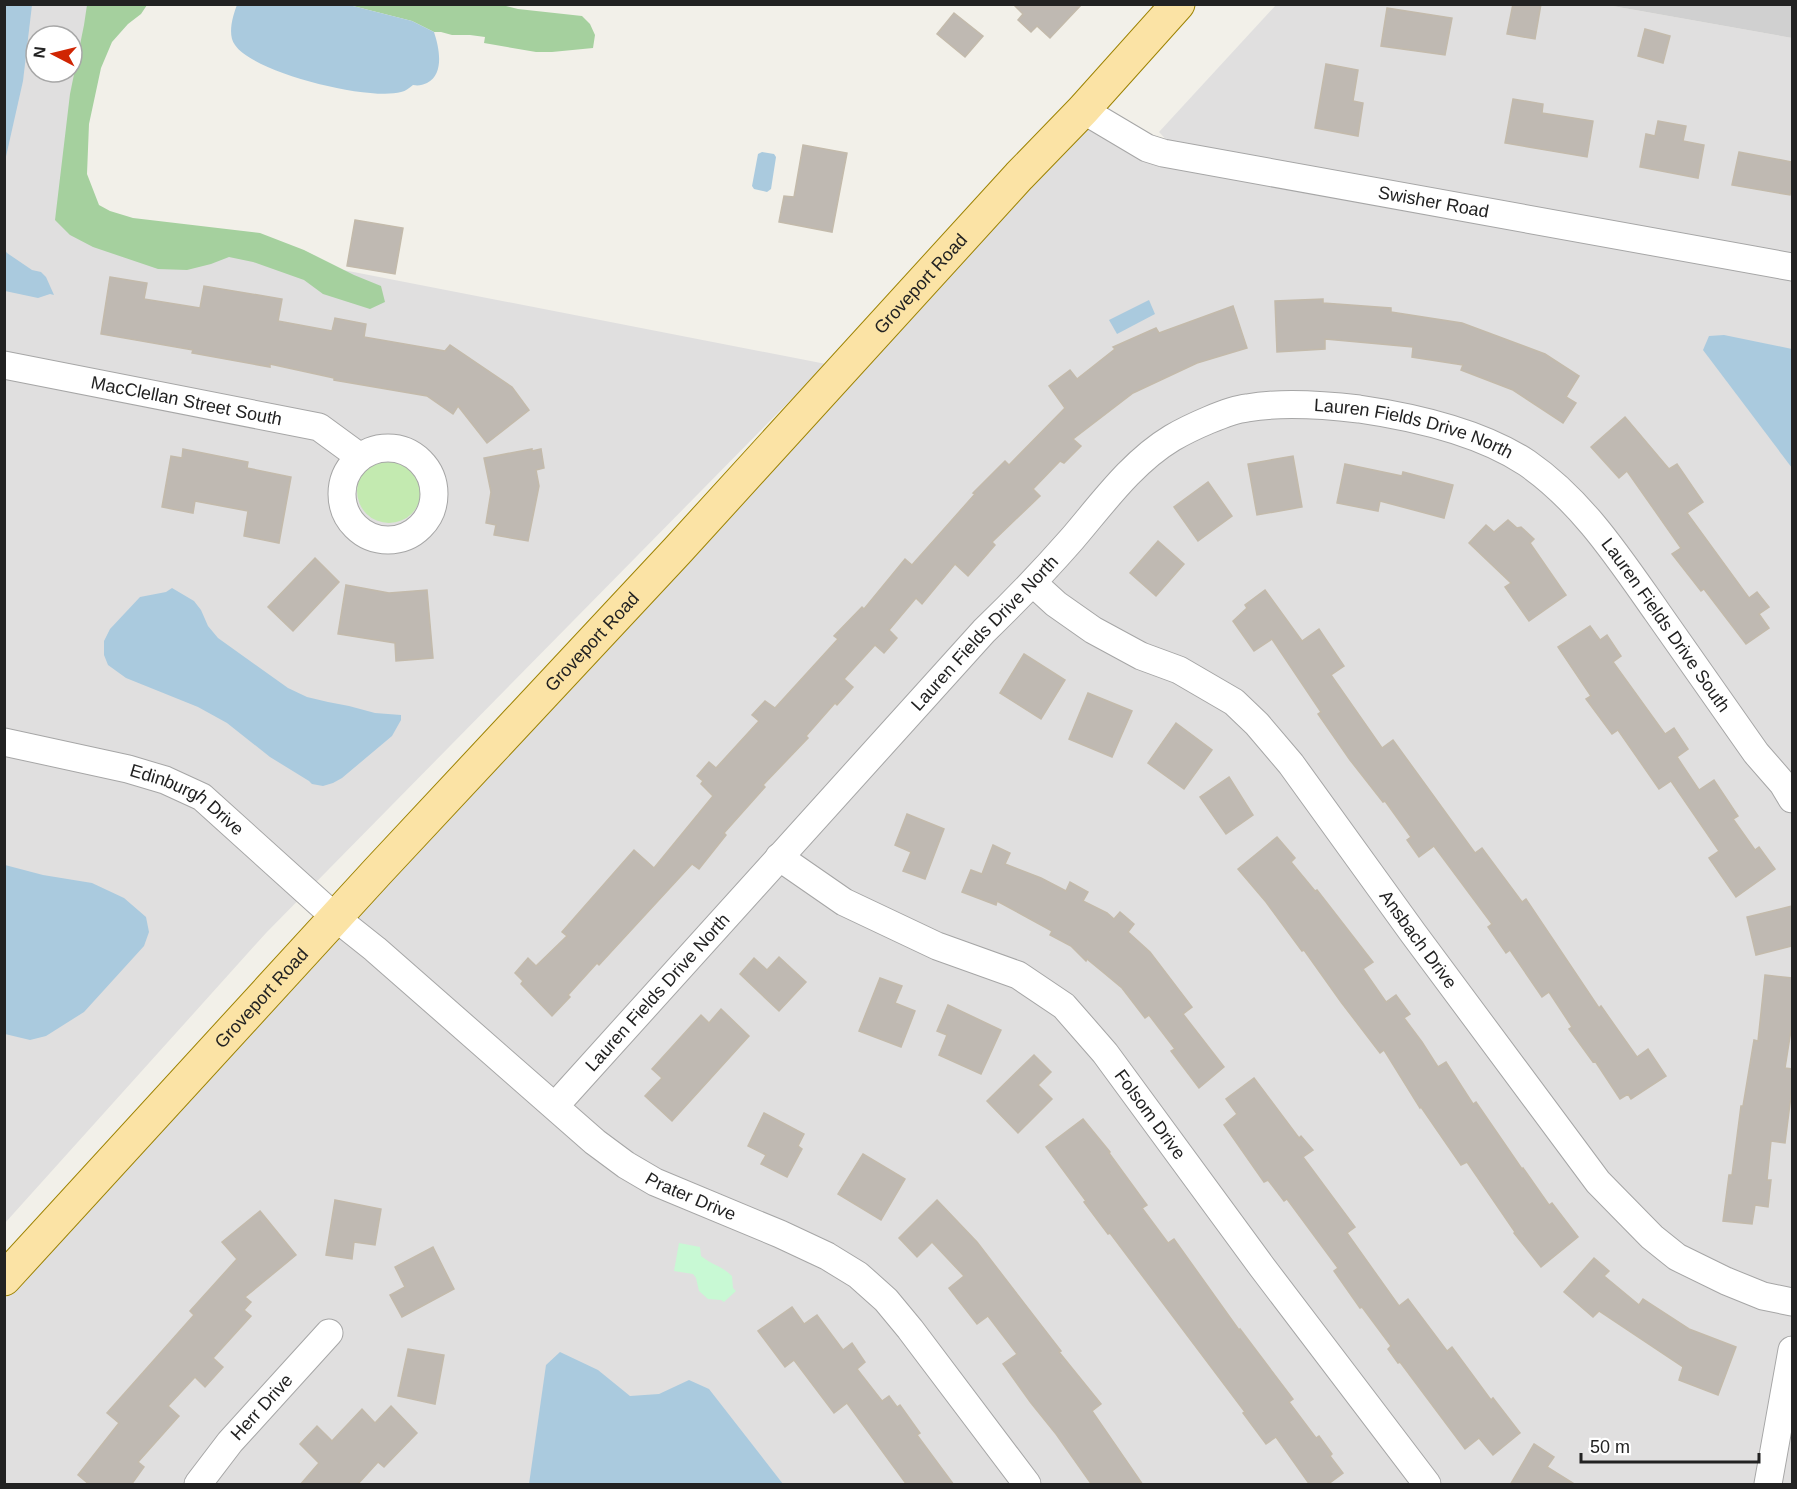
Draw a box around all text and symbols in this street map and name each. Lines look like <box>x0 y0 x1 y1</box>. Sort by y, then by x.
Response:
north arrow <box>24 24 84 84</box>
text: N <box>30 45 49 59</box>
street label: Swisher Road <box>1376 182 1490 222</box>
street label: Groveport Road <box>870 230 971 338</box>
street label: MacClellan Street South <box>89 372 284 429</box>
street label: Lauren Fields Drive North <box>1313 395 1516 463</box>
street label: Lauren Fields Drive South <box>1597 534 1734 716</box>
street label: Lauren Fields Drive North <box>907 552 1062 715</box>
street label: Groveport Road <box>541 588 643 696</box>
street label: Edinburgh Drive <box>128 760 248 840</box>
street label: Ansbach Drive <box>1375 886 1461 993</box>
street label: Lauren Fields Drive North <box>581 910 734 1075</box>
street label: Groveport Road <box>211 944 312 1052</box>
street label: Folsom Drive <box>1111 1066 1189 1163</box>
street label: Prater Drive <box>642 1169 739 1224</box>
street label: Herr Drive <box>227 1370 297 1444</box>
scale bar <box>1581 1426 1760 1464</box>
text: 50 m <box>1590 1437 1630 1457</box>

